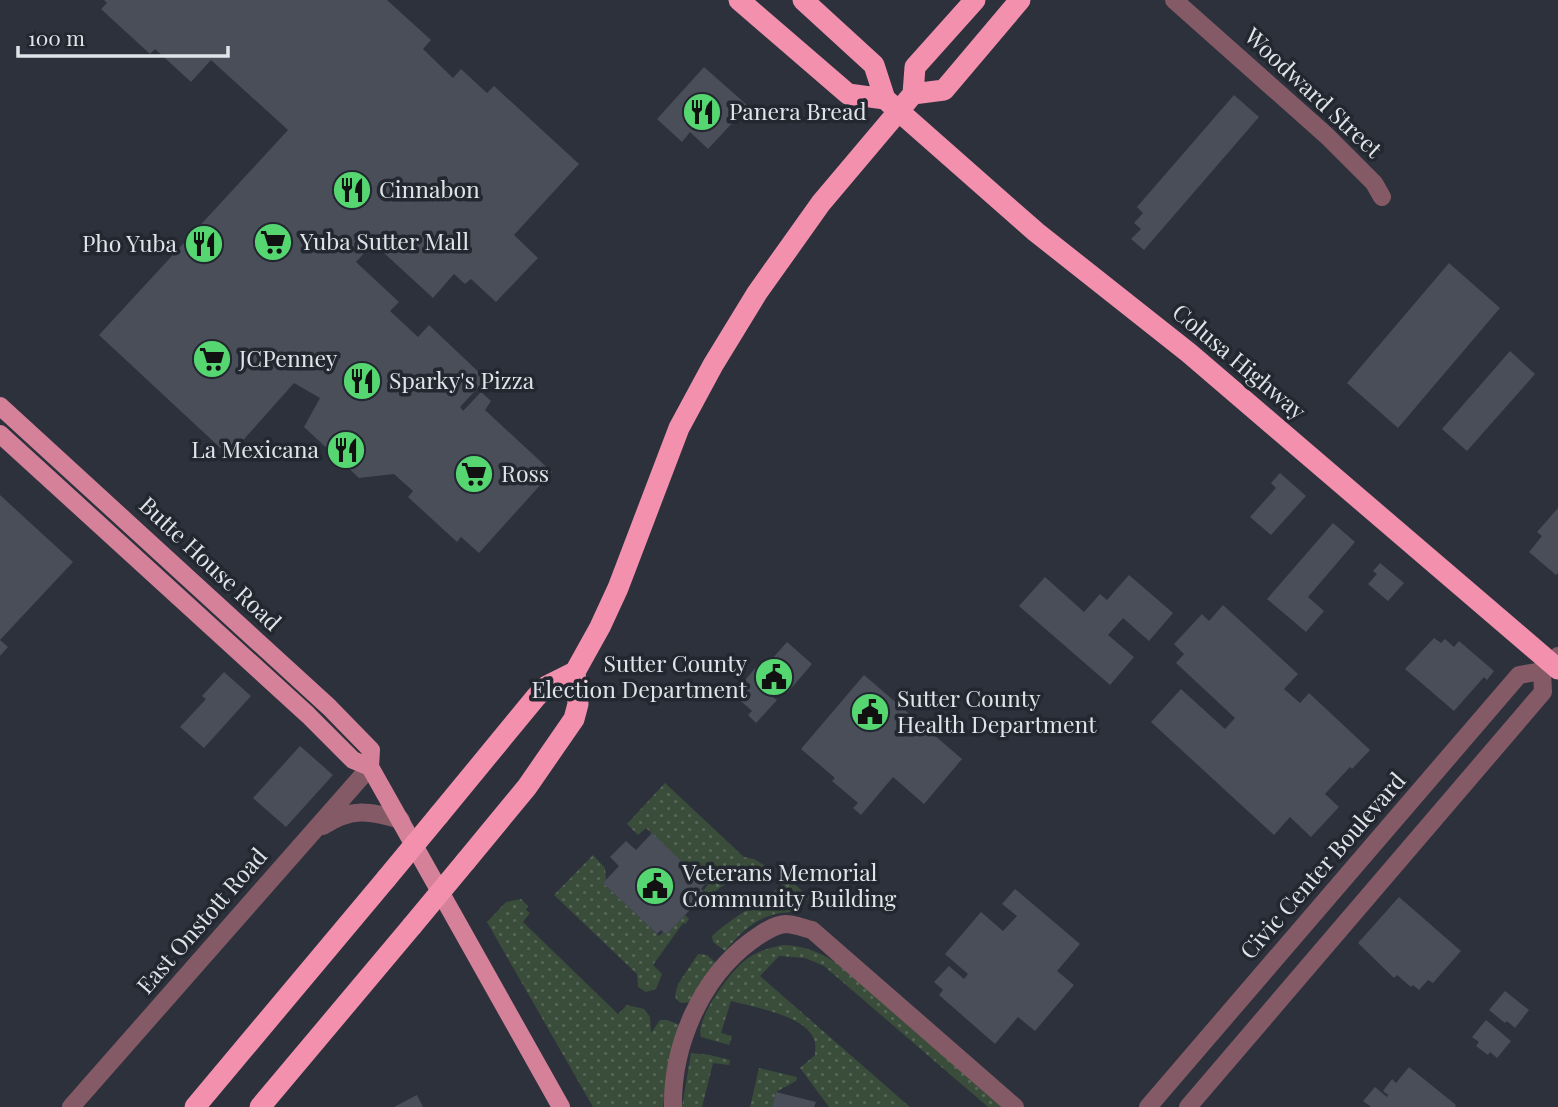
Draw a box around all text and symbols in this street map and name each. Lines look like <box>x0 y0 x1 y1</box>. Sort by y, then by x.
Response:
scale bar <box>18 14 228 58</box>
street label: Woodward Street <box>1238 19 1390 164</box>
text: 100 m <box>28 23 85 51</box>
restaurant icon: Panera Bread <box>681 91 723 133</box>
place label: Panera Bread <box>729 95 867 126</box>
restaurant icon: Cinnabon <box>331 169 373 211</box>
place label: Cinnabon <box>379 173 480 204</box>
supermarket icon: Yuba Sutter Mall <box>252 221 294 263</box>
restaurant icon: Pho Yuba <box>183 223 225 265</box>
place label: Yuba Sutter Mall <box>299 225 469 256</box>
place label: Pho Yuba <box>82 227 178 258</box>
street label: Colusa Highway <box>1167 296 1314 426</box>
supermarket icon: JCPenney <box>191 338 233 380</box>
place label: JCPenney <box>238 342 338 373</box>
restaurant icon: Sparky's Pizza <box>341 360 383 402</box>
place label: Sparky's Pizza <box>389 364 535 395</box>
restaurant icon: La Mexicana <box>325 429 367 471</box>
place label: La Mexicana <box>191 433 320 464</box>
supermarket icon: Ross <box>453 453 495 495</box>
place label: Ross <box>501 457 549 488</box>
street label: Butte House Road <box>133 489 289 637</box>
place label: Sutter County Election Department <box>531 647 748 704</box>
public building icon: Sutter County Election Department <box>753 656 795 698</box>
place label: Sutter County Health Department <box>897 682 1097 739</box>
public building icon: Sutter County Health Department <box>849 691 891 733</box>
street label: Civic Center Boulevard <box>1232 765 1412 965</box>
street label: East Onstott Road <box>129 840 273 1000</box>
place label: Veterans Memorial Community Building <box>681 856 897 913</box>
public building icon: Veterans Memorial Community Building <box>634 865 676 907</box>

